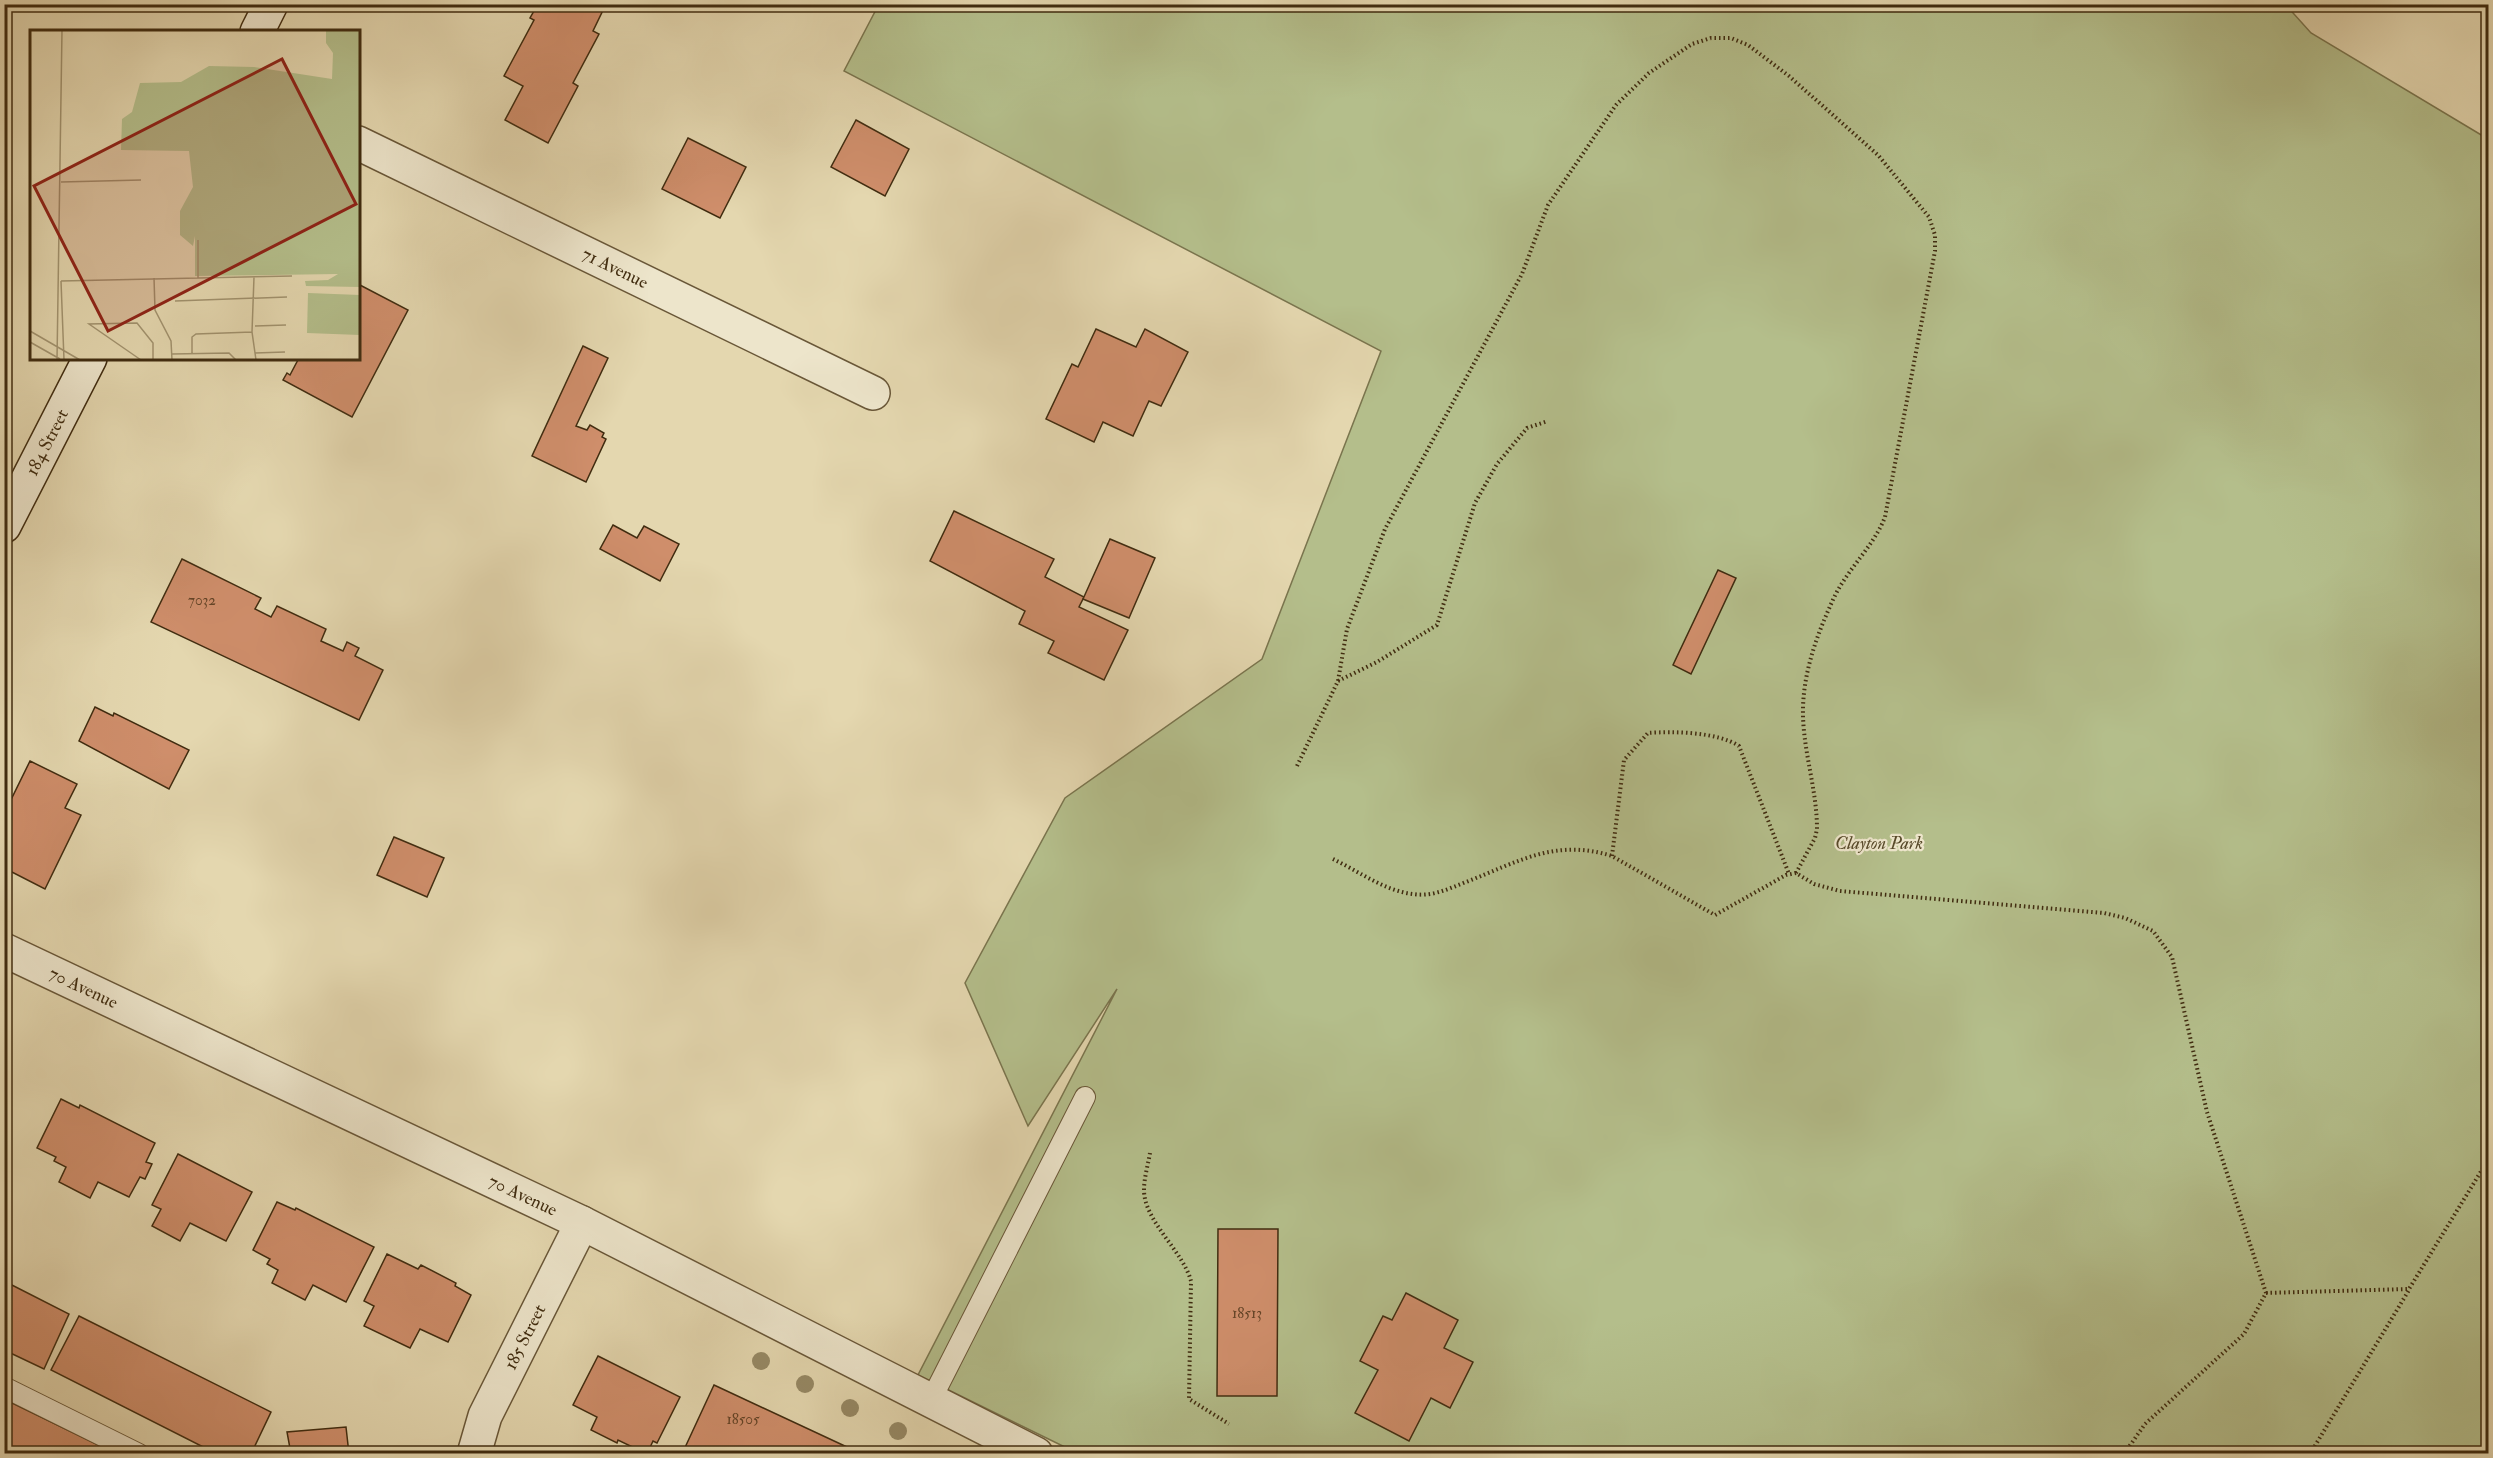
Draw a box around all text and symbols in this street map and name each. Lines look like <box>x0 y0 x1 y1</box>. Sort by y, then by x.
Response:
inset map <box>30 30 360 360</box>
street label: 71 Avenue <box>578 243 652 294</box>
street label: 184 Street <box>21 405 74 480</box>
house number: 7032 <box>188 591 216 610</box>
park label: Clayton Park <box>1835 832 1923 855</box>
street label: 70 Avenue <box>45 962 122 1014</box>
street label: 70 Avenue <box>485 1170 561 1222</box>
street label: 185 Street <box>499 1301 551 1374</box>
house number: 18513 <box>1232 1304 1262 1323</box>
house number: 18505 <box>726 1410 760 1429</box>

